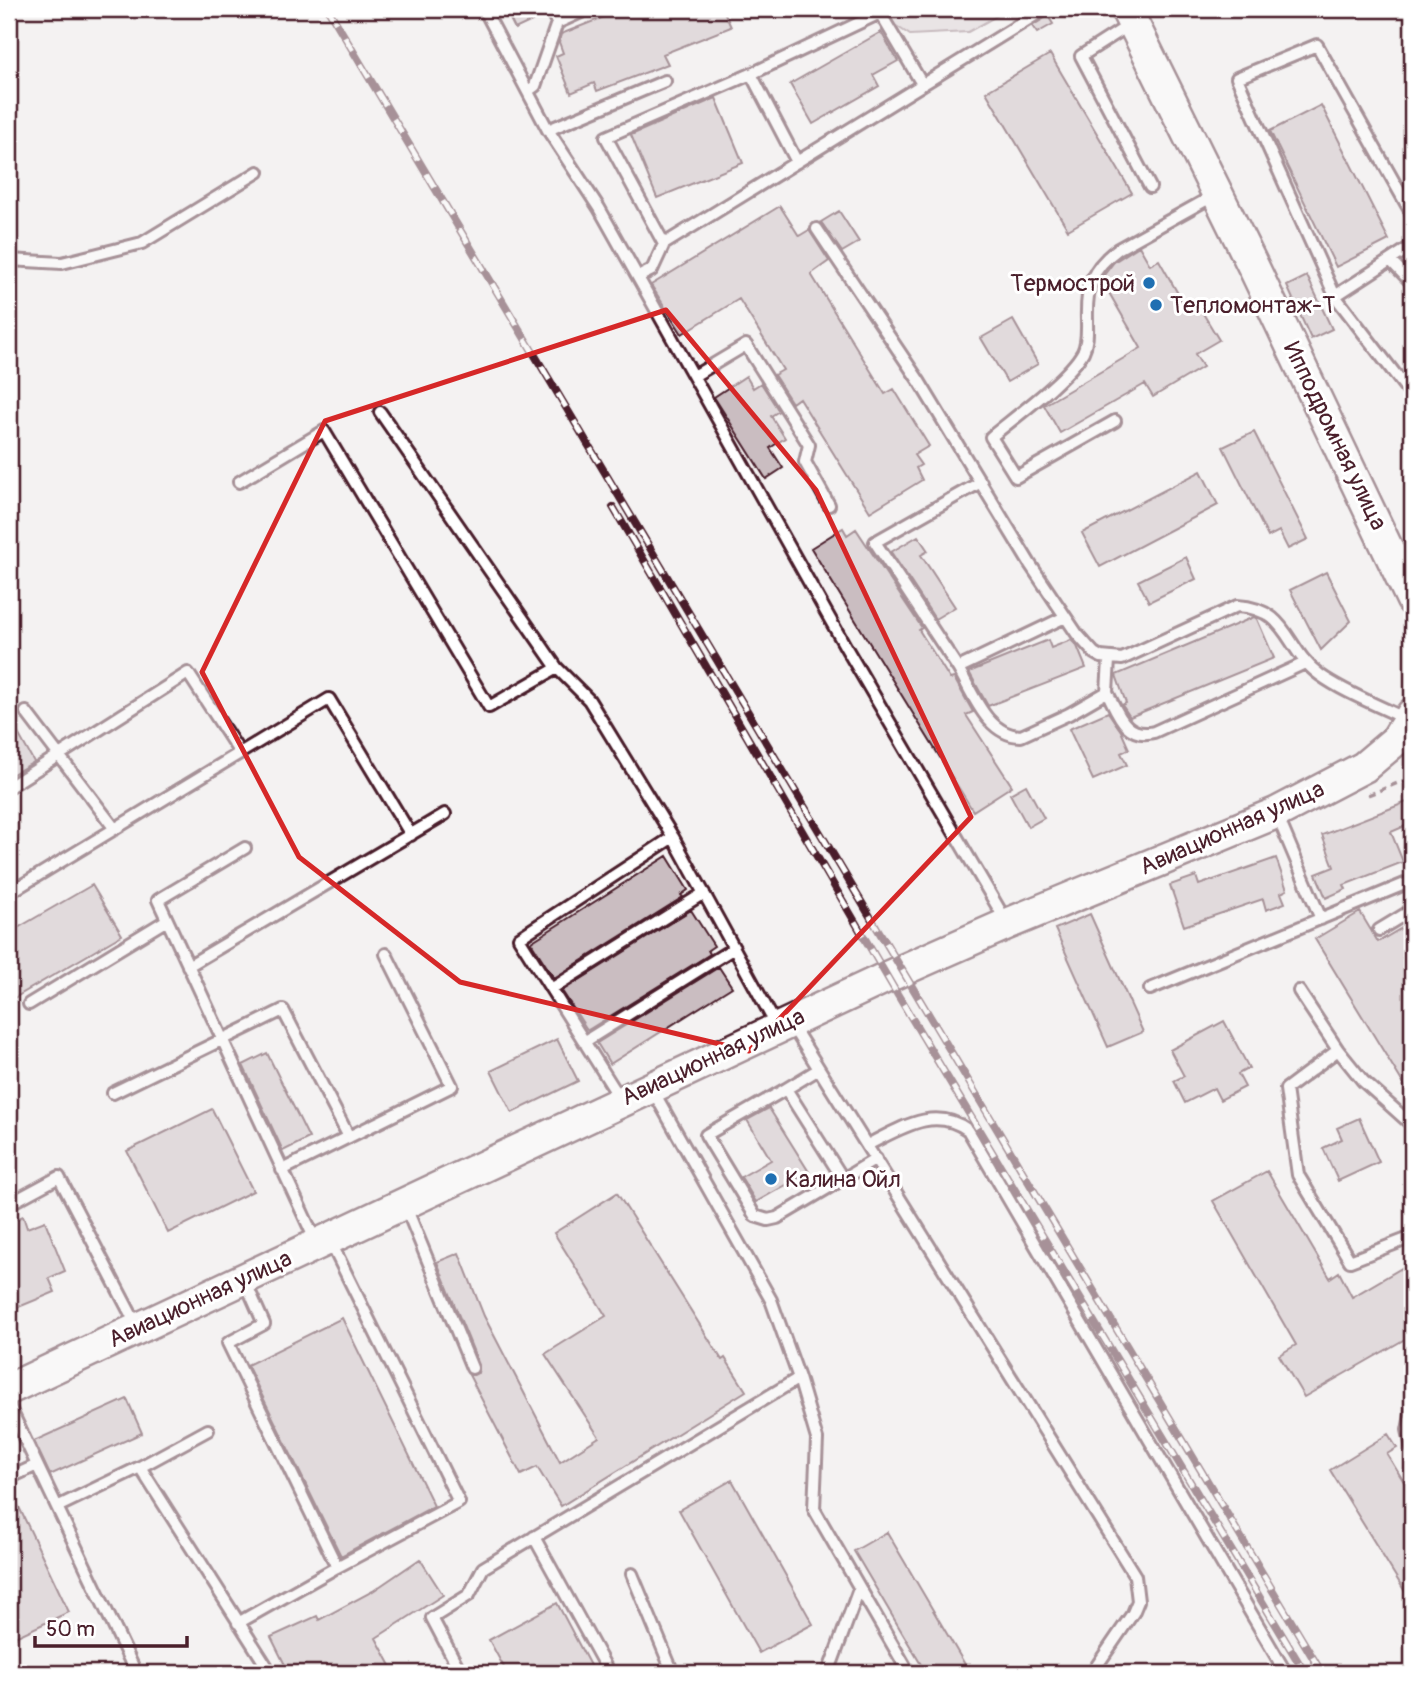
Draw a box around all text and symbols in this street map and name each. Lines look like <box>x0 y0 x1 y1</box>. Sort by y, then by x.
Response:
place label: Термострой <box>1010 269 1135 298</box>
marker: Термострой <box>1141 275 1157 291</box>
place label: Тепломонтаж-Т <box>1170 291 1336 320</box>
marker: Тепломонтаж-Т <box>1148 297 1164 313</box>
street label: Ипподромная улица <box>1277 337 1393 535</box>
street label: Авиационная улица <box>1135 774 1329 882</box>
street label: Авиационная улица <box>617 1002 809 1112</box>
place label: Калина Ойл <box>785 1165 901 1194</box>
marker: Калина Ойл <box>763 1171 779 1187</box>
street label: Авиационная улица <box>104 1244 296 1354</box>
scale bar <box>35 1605 187 1649</box>
text: 50 m <box>46 1616 95 1643</box>

